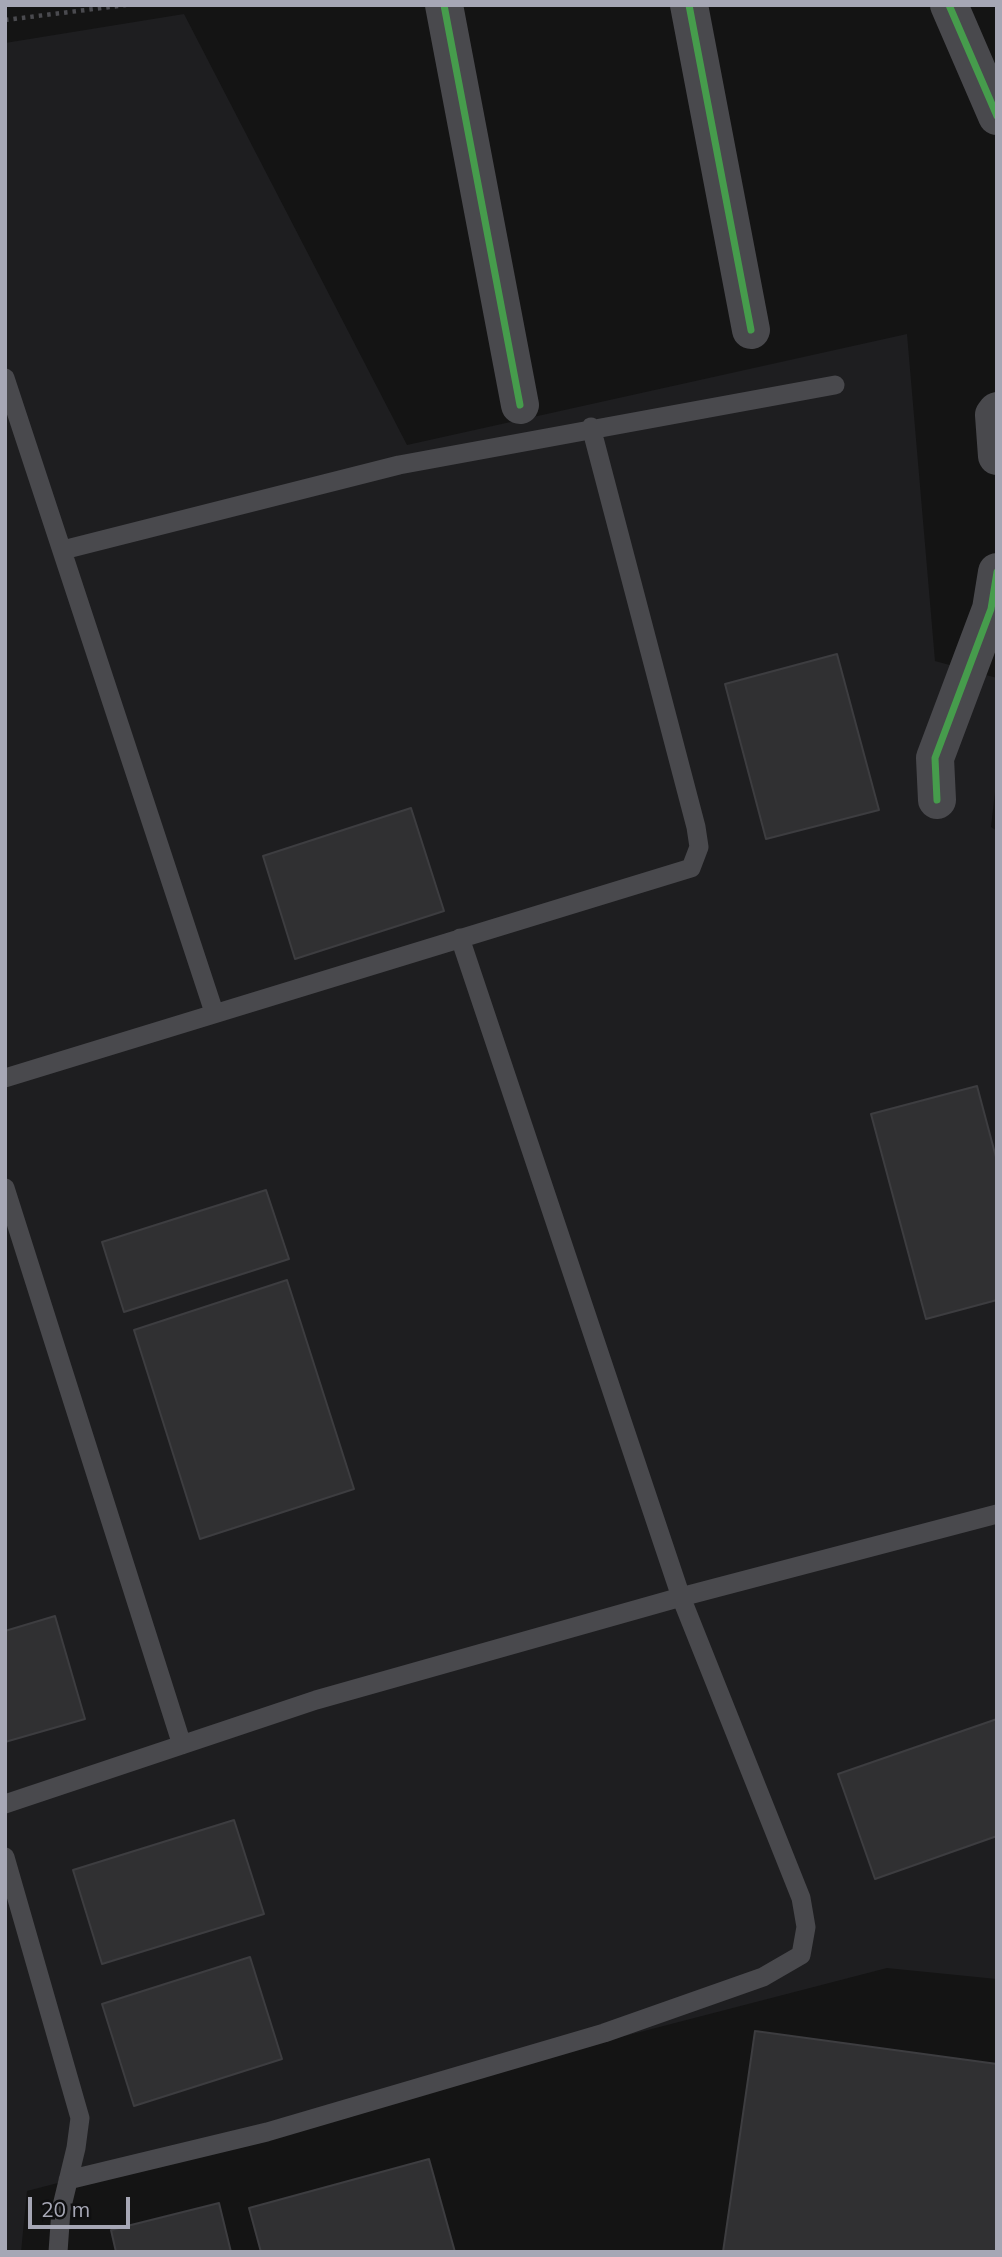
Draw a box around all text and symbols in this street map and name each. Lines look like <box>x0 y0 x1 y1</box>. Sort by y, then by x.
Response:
scale bar <box>32 2184 133 2228</box>
text: 20 m <box>41 2196 90 2222</box>

